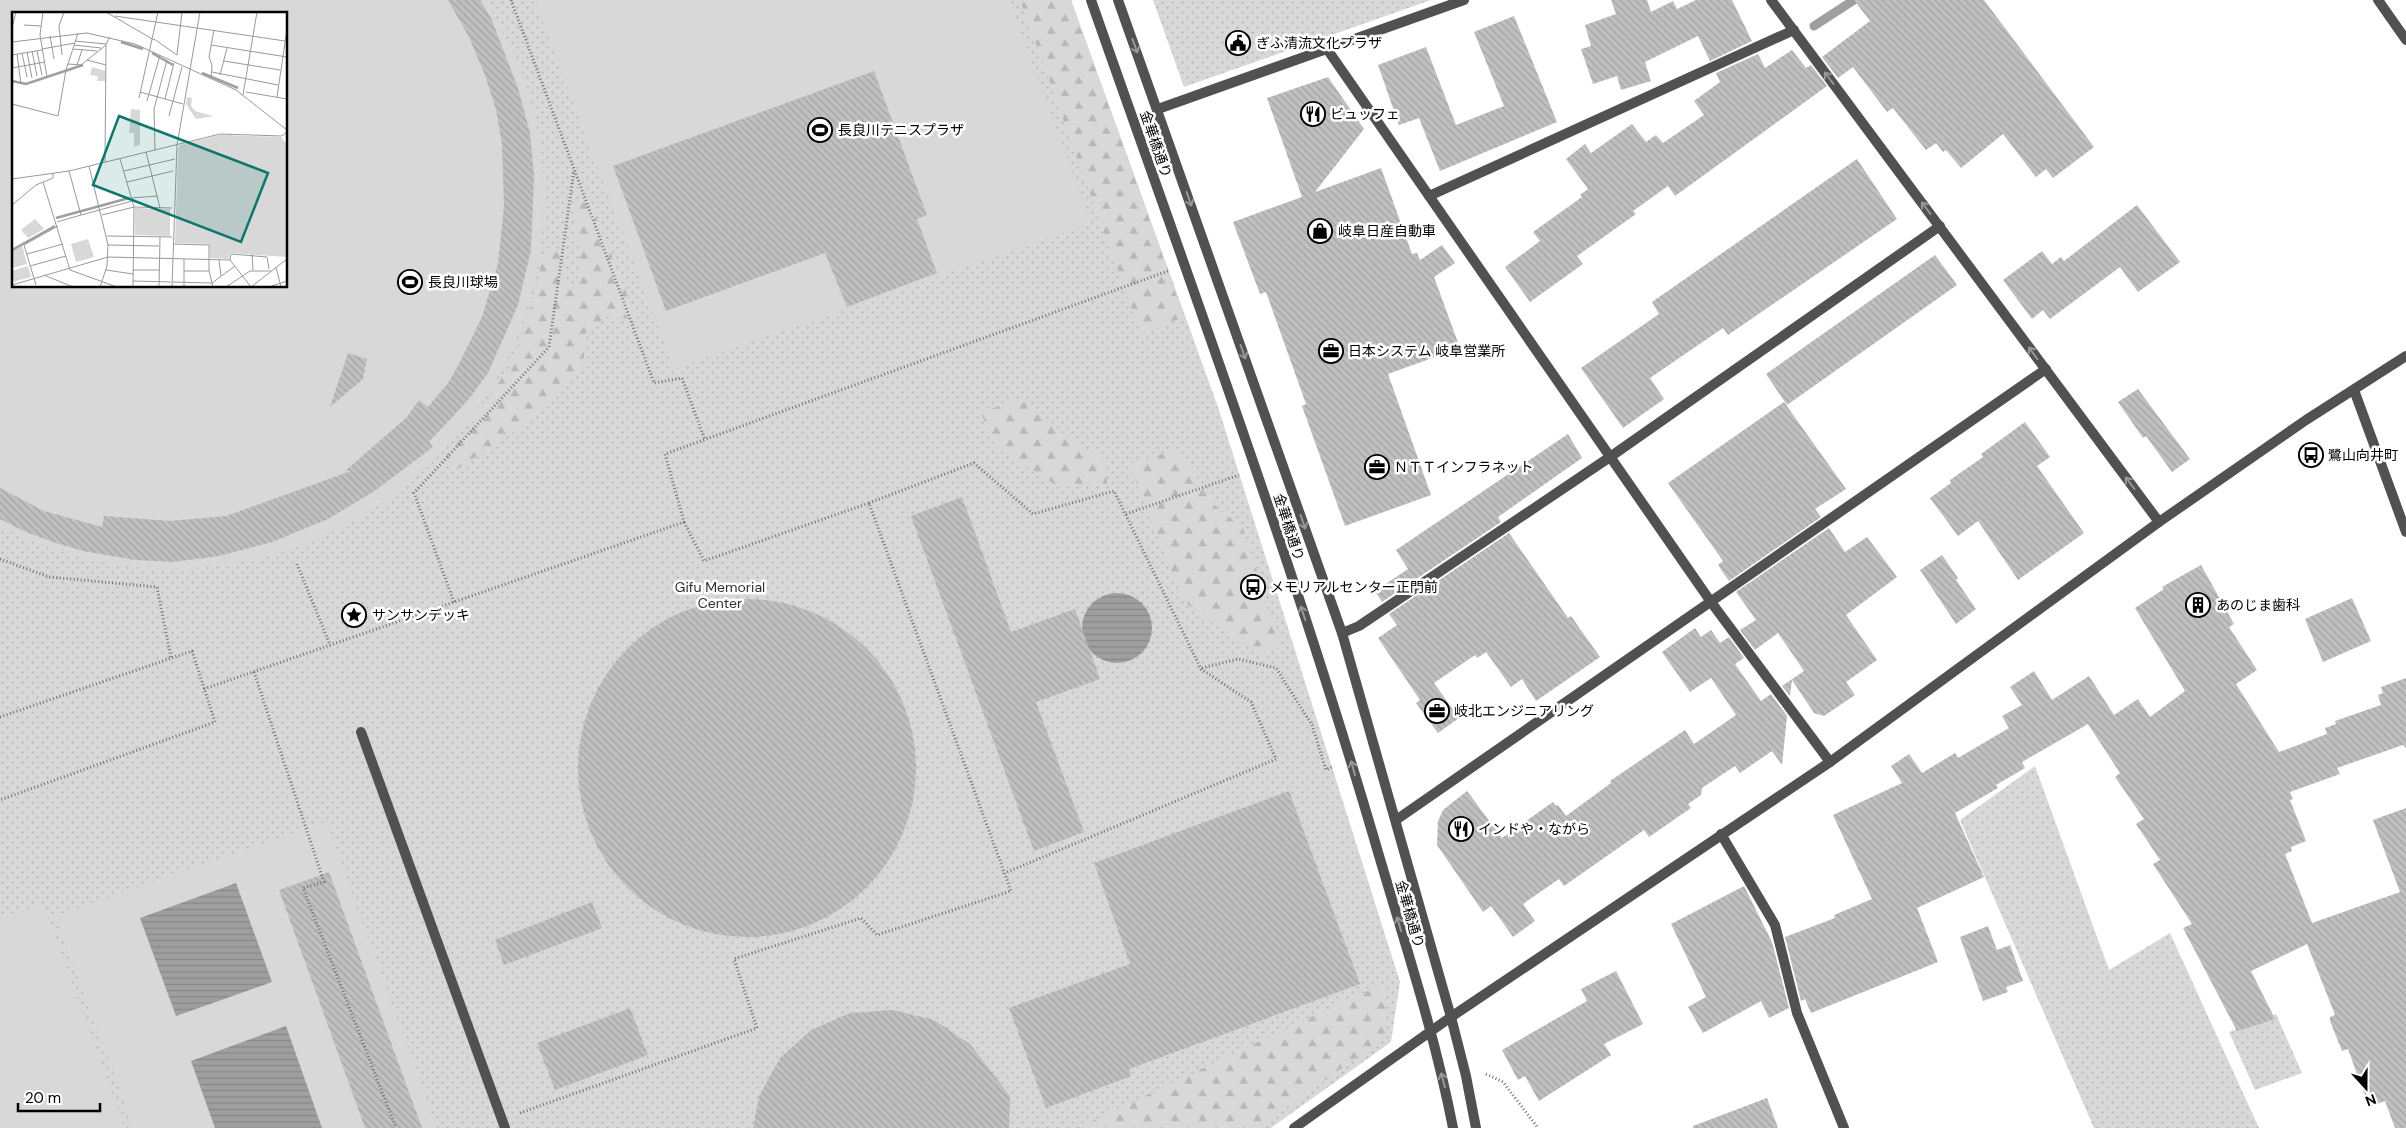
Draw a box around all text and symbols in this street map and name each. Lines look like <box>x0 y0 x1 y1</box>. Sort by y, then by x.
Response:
inset map <box>12 12 288 288</box>
public building icon: ぎふ清流文化プラザ <box>1225 30 1251 56</box>
place label: ぎふ清流文化プラザ <box>1256 34 1382 52</box>
one-way arrow <box>1131 38 1140 53</box>
one-way arrow <box>1824 71 1835 85</box>
restaurant icon: ビュッフェ <box>1300 101 1326 127</box>
place label: ビュッフェ <box>1330 105 1400 123</box>
street label: 金華橋通り <box>1136 108 1176 180</box>
sports icon: 長良川テニスプラザ <box>807 117 833 143</box>
place label: 長良川テニスプラザ <box>838 121 964 139</box>
one-way arrow <box>1185 191 1194 206</box>
one-way arrow <box>1921 202 1932 215</box>
shop icon: 岐阜日産自動車 <box>1307 218 1333 244</box>
place label: 岐阜日産自動車 <box>1338 222 1436 240</box>
sports icon: 長良川球場 <box>397 269 423 295</box>
place label: 長良川球場 <box>428 273 498 291</box>
office icon: 日本システム 岐阜営業所 <box>1318 338 1344 364</box>
place label: 日本システム 岐阜営業所 <box>1348 342 1505 360</box>
one-way arrow <box>1239 344 1248 360</box>
one-way arrow <box>2028 347 2039 360</box>
bus stop icon: 鷺山向井町 <box>2298 442 2324 468</box>
place label: 鷺山向井町 <box>2328 446 2398 464</box>
office icon: ＮＴＴインフラネット <box>1364 454 1390 480</box>
place label: ＮＴＴインフラネット <box>1394 458 1534 476</box>
one-way arrow <box>2125 476 2135 490</box>
street label: 金華橋通り <box>1270 491 1308 563</box>
one-way arrow <box>1298 514 1308 530</box>
bus stop icon: メモリアルセンター正門前 <box>1240 574 1266 600</box>
park label: Gifu Memorial Center <box>675 578 765 612</box>
place label: メモリアルセンター正門前 <box>1270 578 1438 596</box>
building icon: あのじま歯科 <box>2185 592 2211 618</box>
place label: あのじま歯科 <box>2216 596 2300 614</box>
place icon: サンサンデッキ <box>341 602 367 628</box>
place label: サンサンデッキ <box>372 606 470 624</box>
one-way arrow <box>1298 606 1307 622</box>
office icon: 岐北エンジニアリング <box>1424 698 1450 724</box>
place label: 岐北エンジニアリング <box>1454 702 1594 720</box>
one-way arrow <box>1348 760 1358 776</box>
restaurant icon: インドや・ながら <box>1448 816 1474 842</box>
place label: インドや・ながら <box>1478 820 1590 838</box>
street label: 金華橋通り <box>1392 878 1428 950</box>
one-way arrow <box>1393 916 1403 932</box>
north arrow <box>2341 1063 2391 1113</box>
one-way arrow <box>1438 1073 1447 1089</box>
scale bar <box>18 1080 100 1112</box>
text: 20 m <box>25 1088 61 1108</box>
text: N <box>2363 1090 2379 1110</box>

